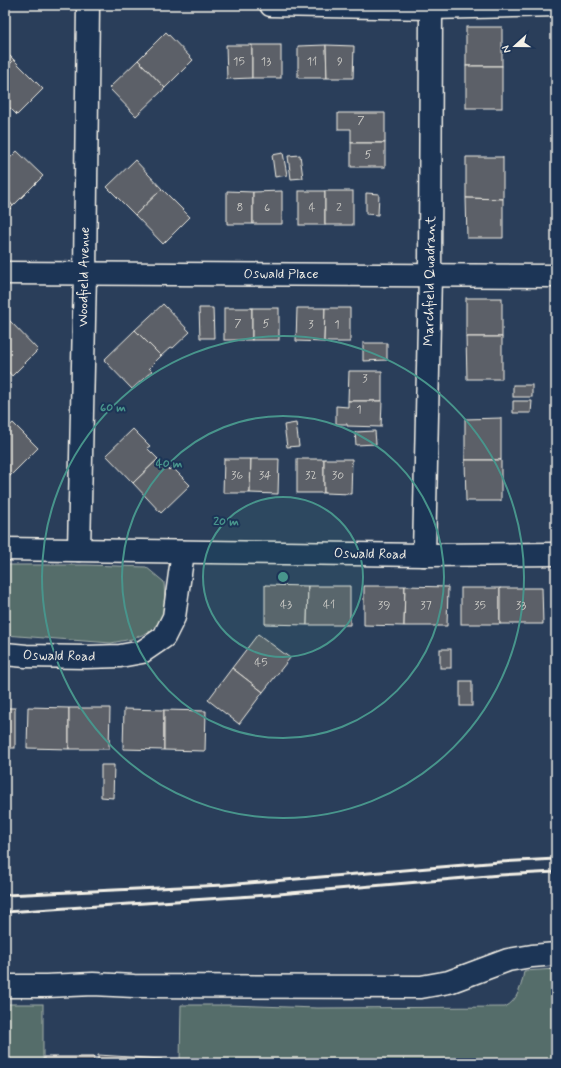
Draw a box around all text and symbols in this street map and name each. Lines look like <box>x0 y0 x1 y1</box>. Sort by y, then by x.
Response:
north arrow <box>495 26 535 66</box>
text: N <box>499 43 514 55</box>
house number: 15 <box>233 54 245 70</box>
house number: 13 <box>261 54 271 70</box>
house number: 11 <box>307 54 317 70</box>
house number: 9 <box>337 54 343 70</box>
house number: 7 <box>357 113 365 129</box>
house number: 5 <box>364 147 372 163</box>
house number: 8 <box>237 200 243 216</box>
house number: 6 <box>264 200 270 216</box>
house number: 4 <box>309 200 316 216</box>
house number: 2 <box>336 200 342 216</box>
street label: Marchfield Quadrant <box>420 215 440 346</box>
street label: Woodfield Avenue <box>74 227 94 327</box>
street label: Oswald Place <box>243 265 319 283</box>
house number: 7 <box>234 316 242 332</box>
house number: 5 <box>262 316 270 332</box>
house number: 3 <box>308 317 314 333</box>
house number: 1 <box>334 317 340 333</box>
house number: 3 <box>362 371 368 387</box>
text: 60 m <box>100 400 126 416</box>
house number: 1 <box>356 402 362 418</box>
text: 40 m <box>156 456 183 472</box>
house number: 36 <box>231 468 243 484</box>
house number: 34 <box>259 468 271 484</box>
house number: 32 <box>305 468 317 484</box>
house number: 30 <box>332 468 344 484</box>
text: 20 m <box>213 514 239 530</box>
street label: Oswald Road <box>334 544 406 564</box>
centre of rings <box>276 570 290 584</box>
house number: 43 <box>280 597 292 613</box>
house number: 41 <box>323 597 335 613</box>
house number: 39 <box>378 598 390 614</box>
house number: 37 <box>420 598 432 614</box>
house number: 35 <box>474 598 486 614</box>
house number: 33 <box>516 598 526 614</box>
street label: Oswald Road <box>23 646 95 666</box>
house number: 45 <box>254 655 268 671</box>

